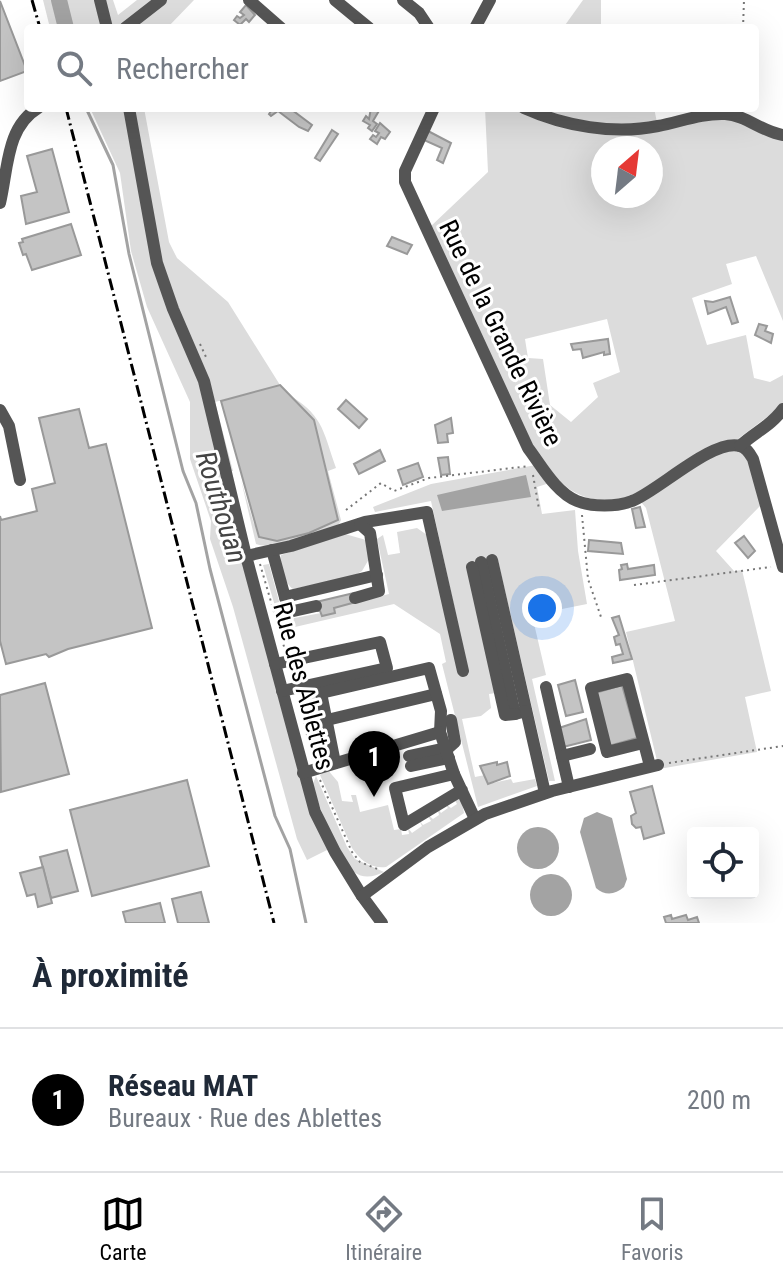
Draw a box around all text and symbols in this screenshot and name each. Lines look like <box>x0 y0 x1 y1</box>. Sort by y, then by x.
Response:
search box <box>24 24 759 112</box>
icon: search <box>52 46 96 90</box>
text: Rechercher <box>116 51 249 86</box>
north arrow <box>591 136 663 208</box>
street label: Rue de la Grande Rivière <box>433 215 569 451</box>
water label: Routhouan <box>189 447 254 567</box>
your location <box>522 588 562 628</box>
street label: Rue des Ablettes <box>267 599 341 773</box>
pin: 1 <box>348 731 400 797</box>
map controls <box>687 827 759 899</box>
button: locate <box>687 827 759 899</box>
text: À proximité <box>32 955 189 995</box>
text: Réseau MAT <box>108 1068 258 1103</box>
text: 1 <box>51 1085 65 1115</box>
text: 200 m <box>687 1085 751 1115</box>
text: Bureaux · Rue des Ablettes <box>108 1103 382 1133</box>
tab: Carte <box>99 1192 147 1265</box>
tab: Itinéraire <box>345 1192 422 1265</box>
tab: Favoris <box>621 1192 684 1265</box>

